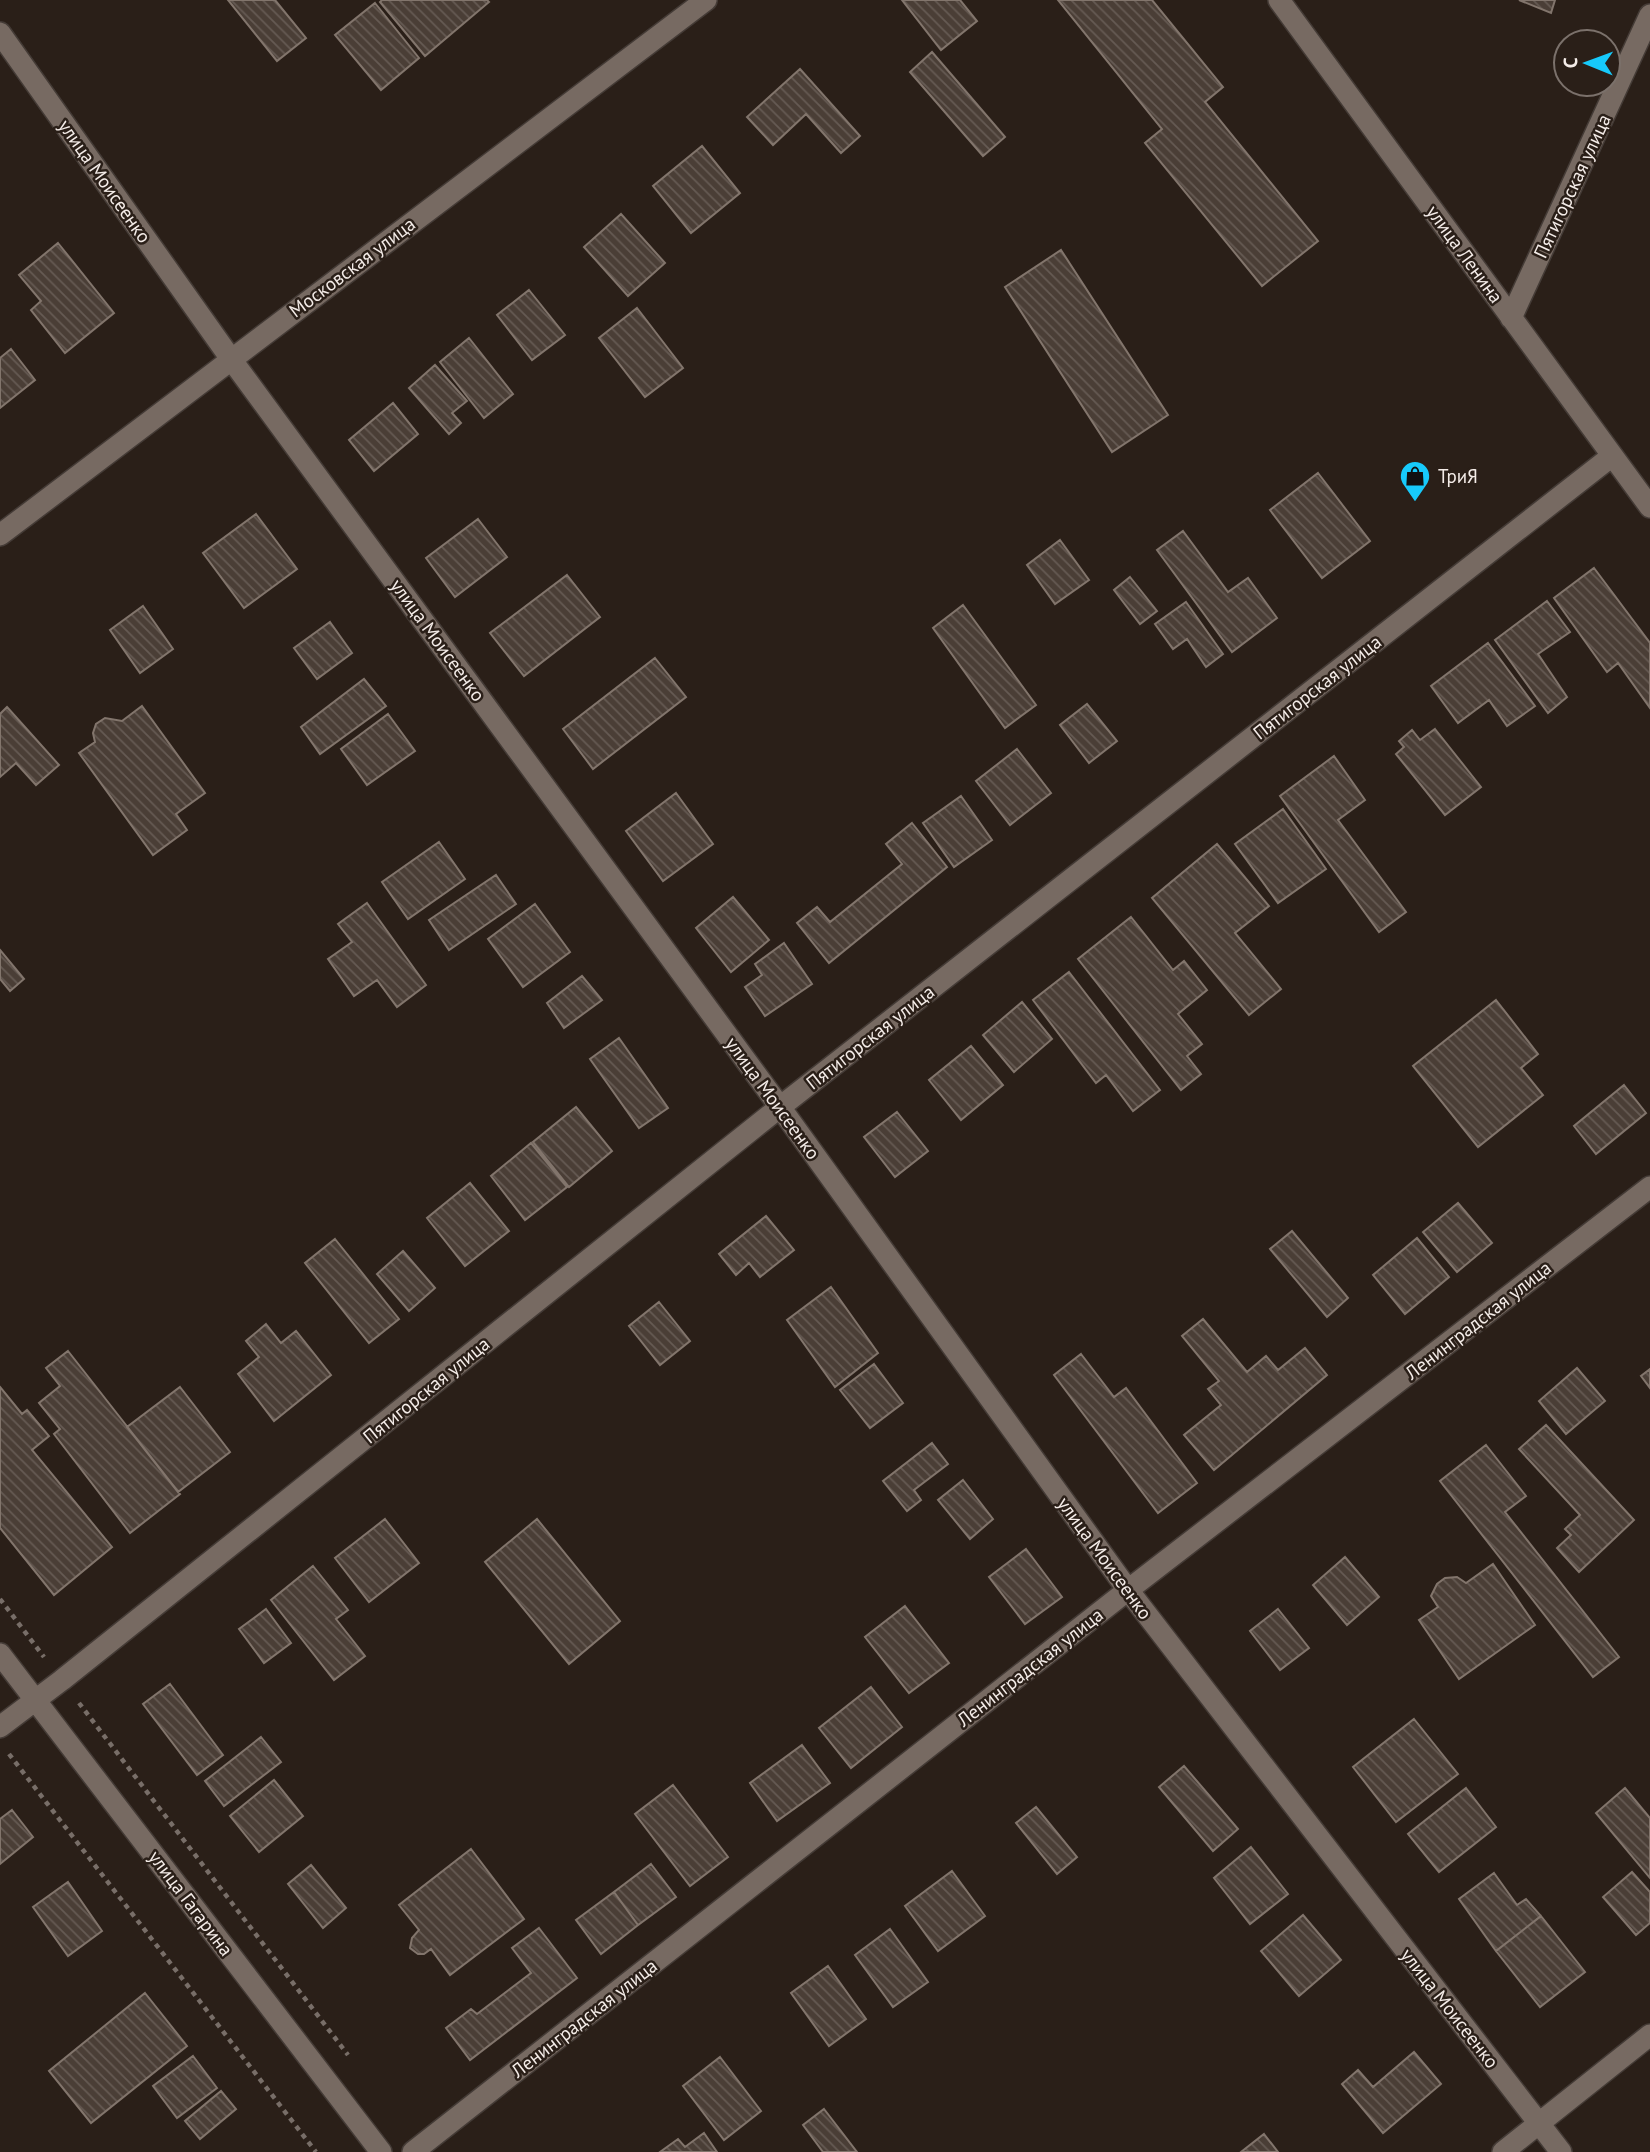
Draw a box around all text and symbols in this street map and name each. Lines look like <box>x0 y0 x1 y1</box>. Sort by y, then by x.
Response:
north arrow <box>1552 28 1622 98</box>
text: С <box>1558 57 1582 68</box>
street label: Пятигорская улица <box>1528 110 1616 262</box>
street label: улица Моисеенко <box>53 114 157 248</box>
street label: улица Ленина <box>1421 200 1509 308</box>
street label: Московская улица <box>284 212 420 322</box>
shop icon: ТриЯ <box>1398 459 1432 503</box>
place label: ТриЯ <box>1438 464 1478 488</box>
street label: улица Моисеенко <box>386 574 490 706</box>
street label: Пятигорская улица <box>1248 629 1386 745</box>
street label: Пятигорская улица <box>801 979 939 1095</box>
street label: улица Моисеенко <box>721 1032 825 1164</box>
street label: Ленинградская улица <box>1399 1255 1556 1385</box>
street label: Пятигорская улица <box>358 1332 494 1448</box>
street label: улица Моисеенко <box>1053 1492 1157 1624</box>
street label: Ленинградская улица <box>951 1602 1108 1732</box>
street label: улица Гагарина <box>144 1845 238 1961</box>
street label: улица Моисеенко <box>1396 1943 1504 2073</box>
street label: Ленинградская улица <box>505 1953 662 2083</box>

